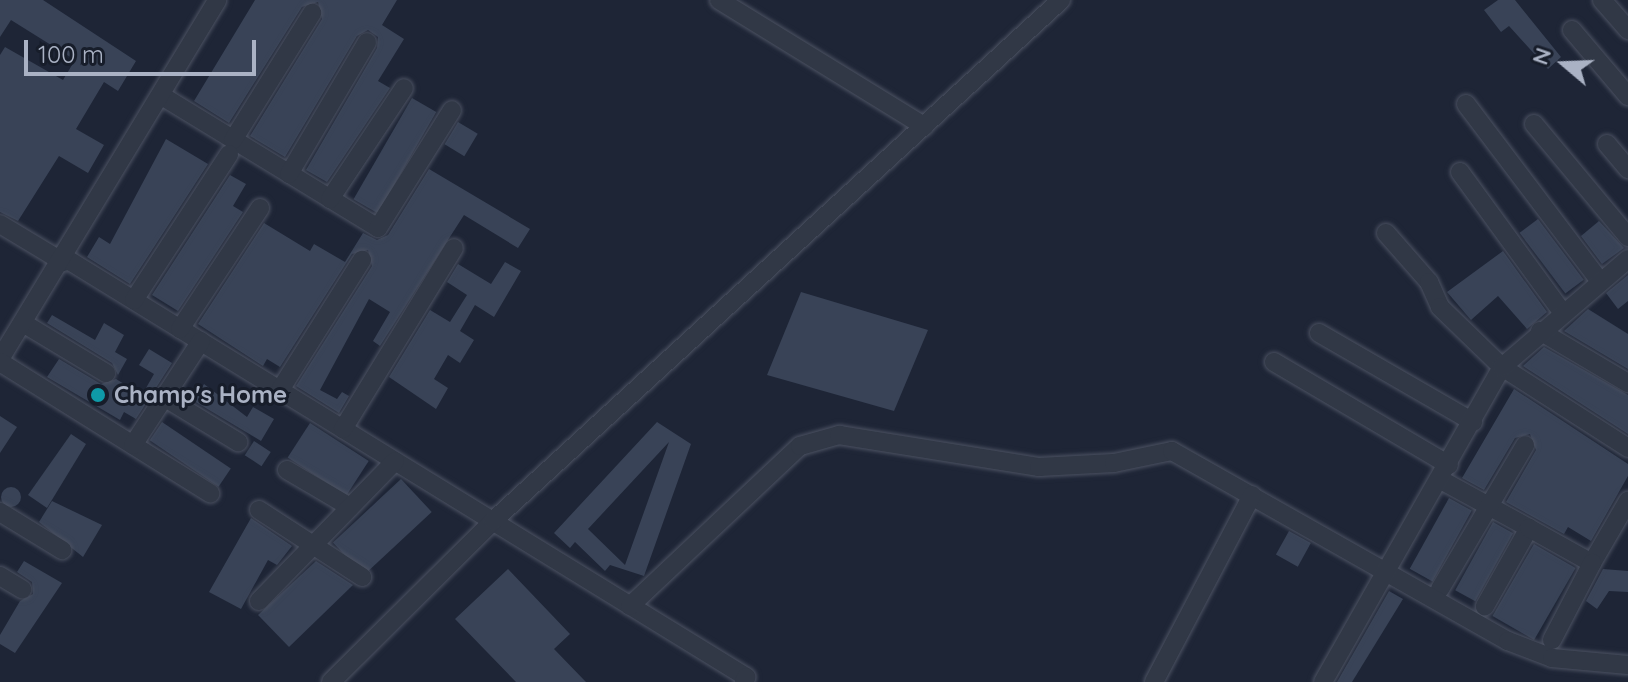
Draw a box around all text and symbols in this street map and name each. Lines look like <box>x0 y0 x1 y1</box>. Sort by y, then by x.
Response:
scale bar <box>28 24 260 74</box>
north arrow <box>1524 24 1604 104</box>
text: 100 m <box>38 39 104 69</box>
text: N <box>1525 44 1557 68</box>
place label: Champ's Home <box>114 381 287 409</box>
marker: Champ's Home <box>89 386 107 404</box>

